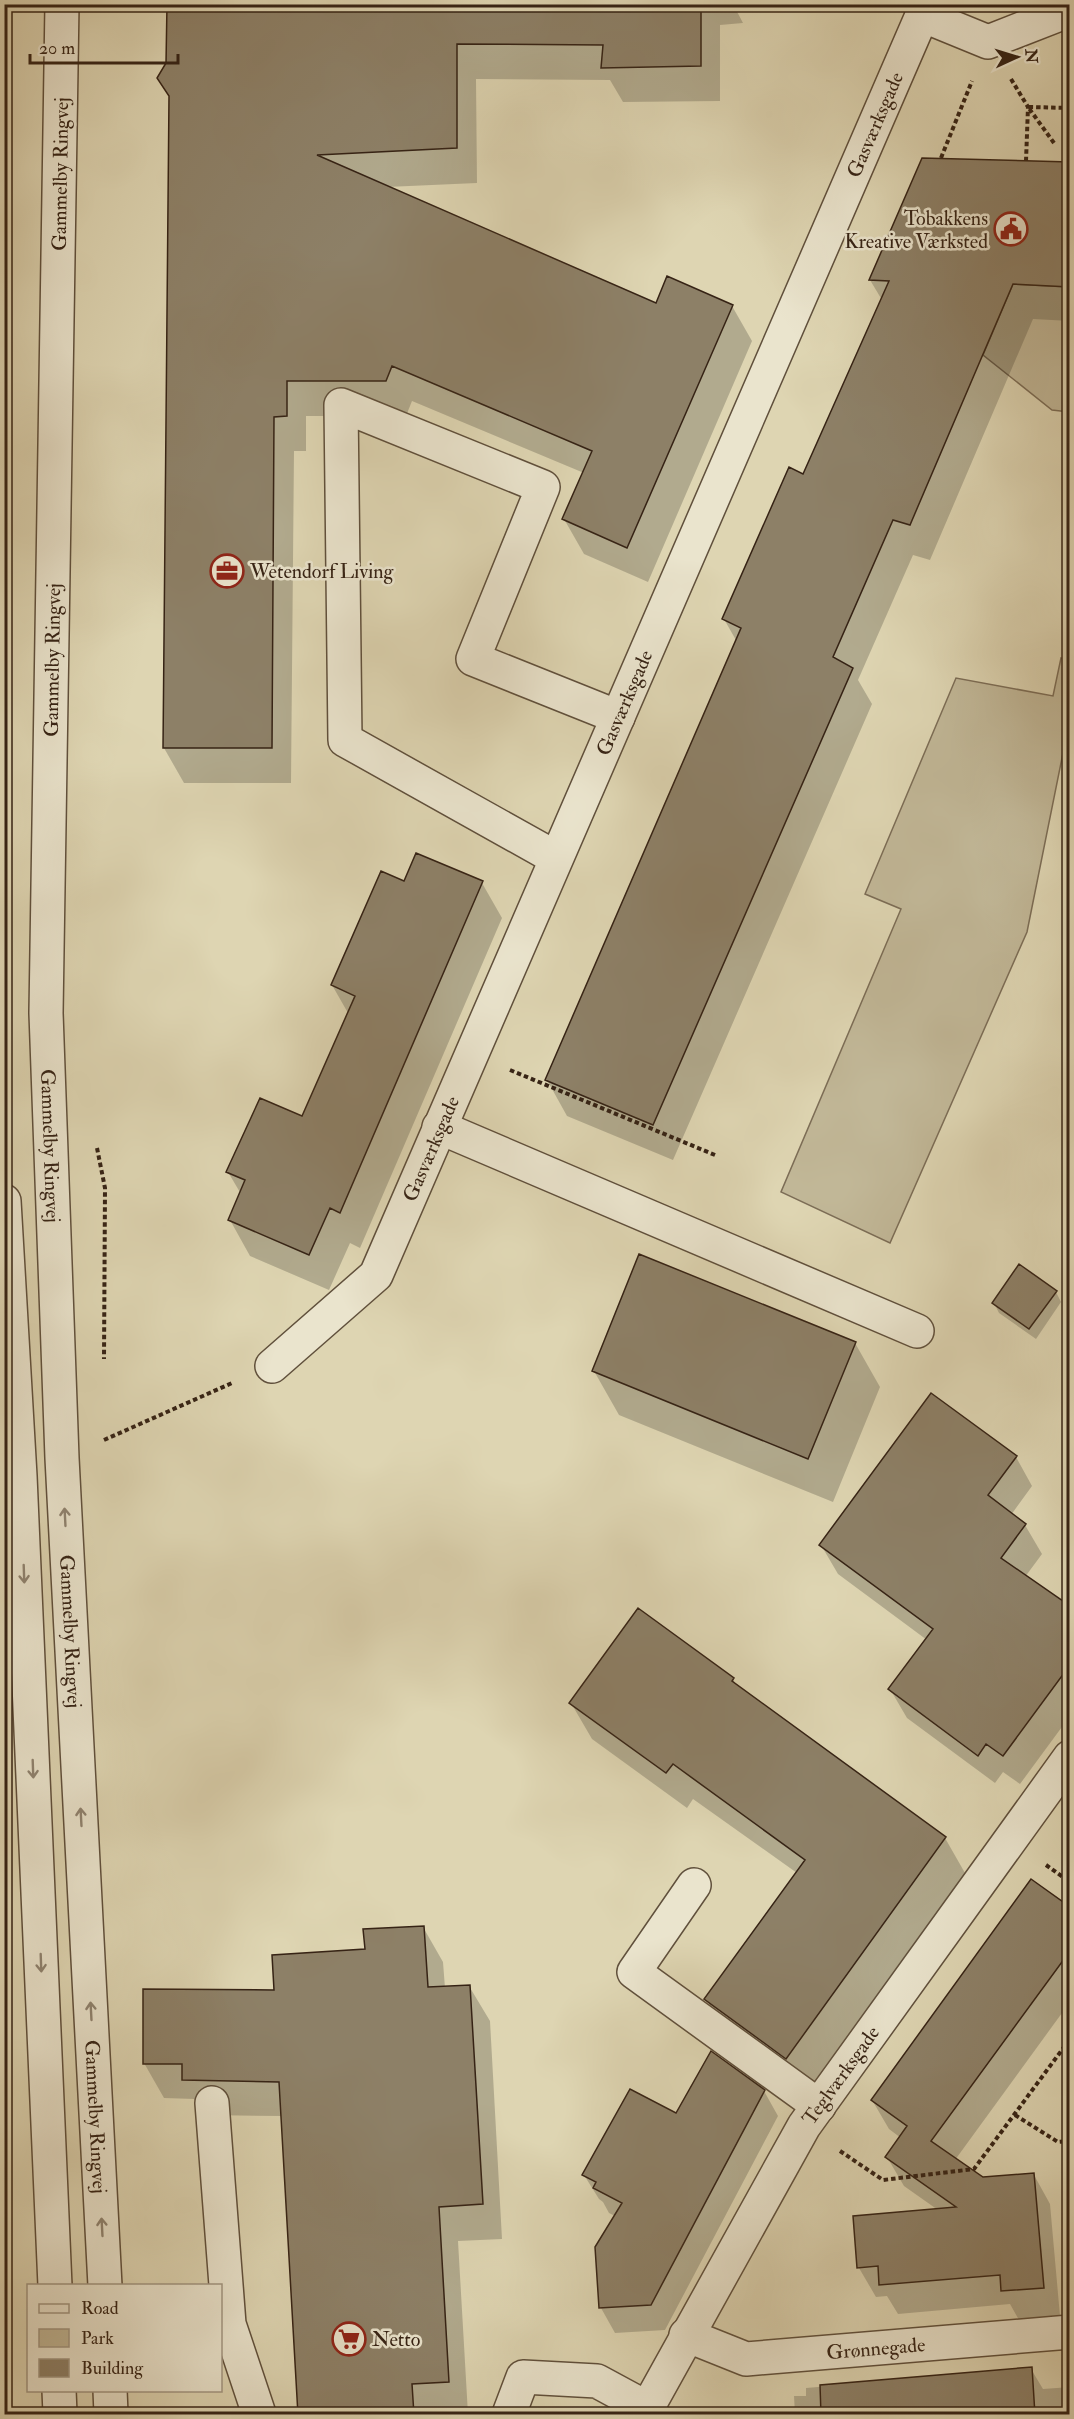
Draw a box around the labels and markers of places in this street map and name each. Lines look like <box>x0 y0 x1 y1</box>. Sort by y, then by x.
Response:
place label: Tobakkens Kreative Værksted <box>845 206 988 254</box>
public building icon: Tobakkens Kreative Værksted <box>993 211 1029 247</box>
office icon: Wetendorf Living <box>209 553 245 589</box>
place label: Wetendorf Living <box>249 559 395 584</box>
supermarket icon: Netto <box>331 2321 367 2357</box>
place label: Netto <box>372 2327 420 2352</box>

